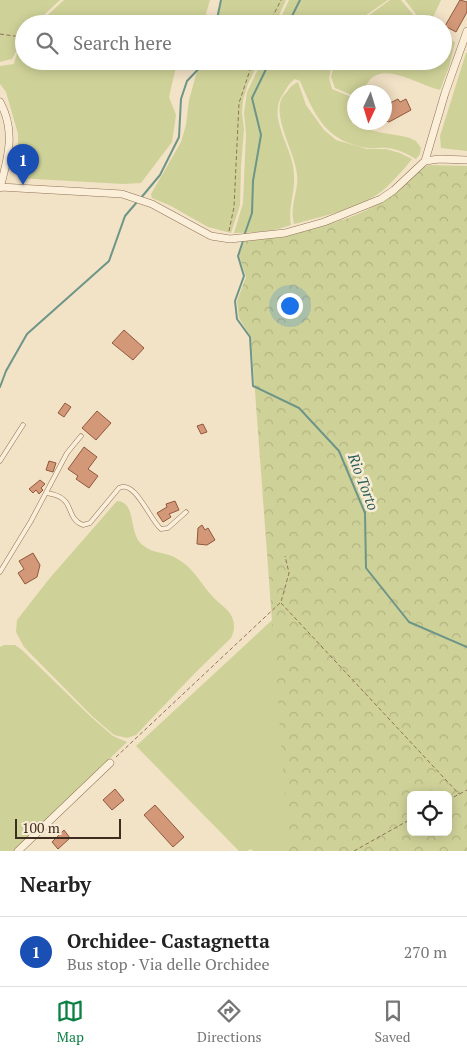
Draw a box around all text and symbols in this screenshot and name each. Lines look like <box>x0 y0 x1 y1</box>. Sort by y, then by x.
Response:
search box <box>15 15 452 70</box>
icon: search <box>33 29 61 57</box>
text: Search here <box>73 30 172 55</box>
north arrow <box>347 85 392 130</box>
pin: 1 <box>7 144 39 185</box>
your location <box>277 293 303 319</box>
water label: Rio Torto <box>344 449 384 513</box>
map controls <box>407 791 452 836</box>
button: locate <box>407 791 452 836</box>
scale bar <box>15 816 121 839</box>
text: 100 m <box>22 818 60 837</box>
text: Nearby <box>20 870 91 898</box>
text: Orchidee- Castagnetta <box>67 928 270 953</box>
text: 1 <box>31 941 41 963</box>
text: 270 m <box>404 941 447 963</box>
text: Bus stop · Via delle Orchidee <box>67 953 270 975</box>
tab: Map <box>56 997 84 1046</box>
tab: Directions <box>197 997 262 1046</box>
tab: Saved <box>374 997 411 1046</box>

